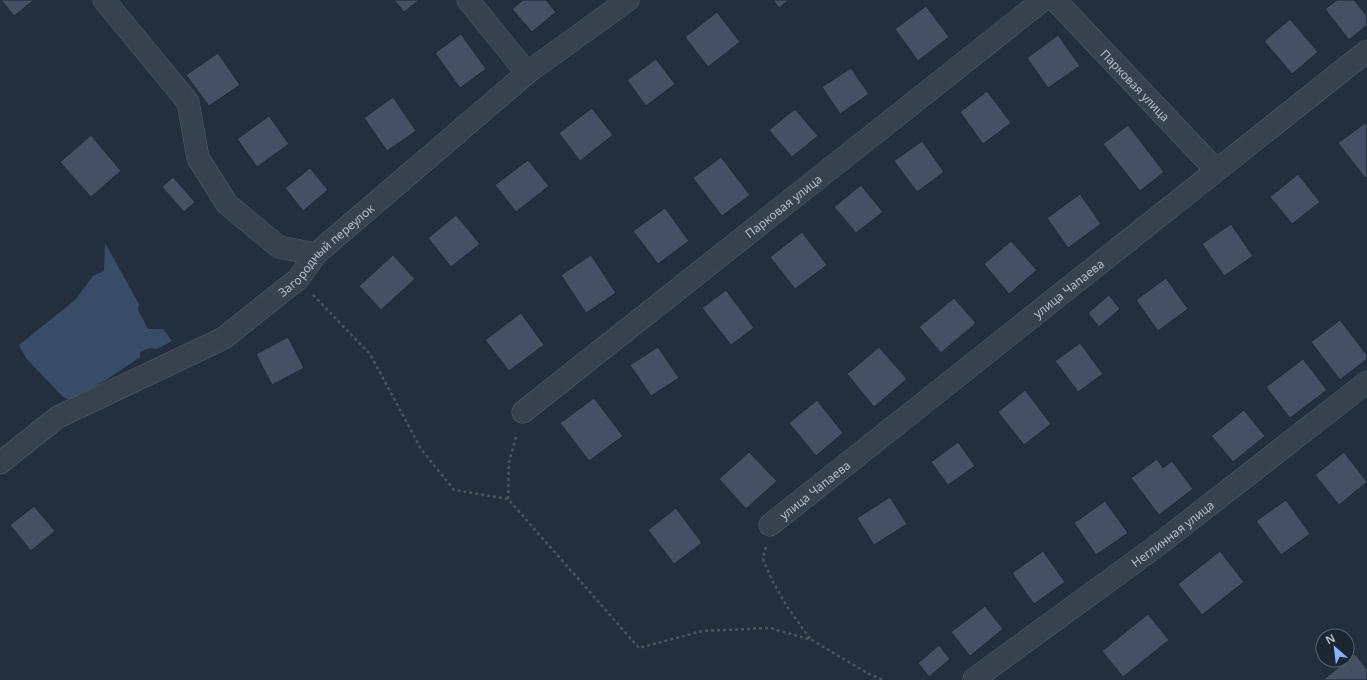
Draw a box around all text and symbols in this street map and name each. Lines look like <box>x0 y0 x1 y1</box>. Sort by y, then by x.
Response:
street label: Парковая улица <box>1097 45 1174 125</box>
street label: Парковая улица <box>741 170 825 242</box>
street label: Загородный переулок <box>274 199 378 300</box>
street label: улица Чапаева <box>1029 255 1107 321</box>
street label: улица Чапаева <box>776 456 854 523</box>
street label: Неглинная улица <box>1127 496 1217 571</box>
north arrow <box>1315 628 1355 668</box>
text: N <box>1323 630 1338 647</box>

